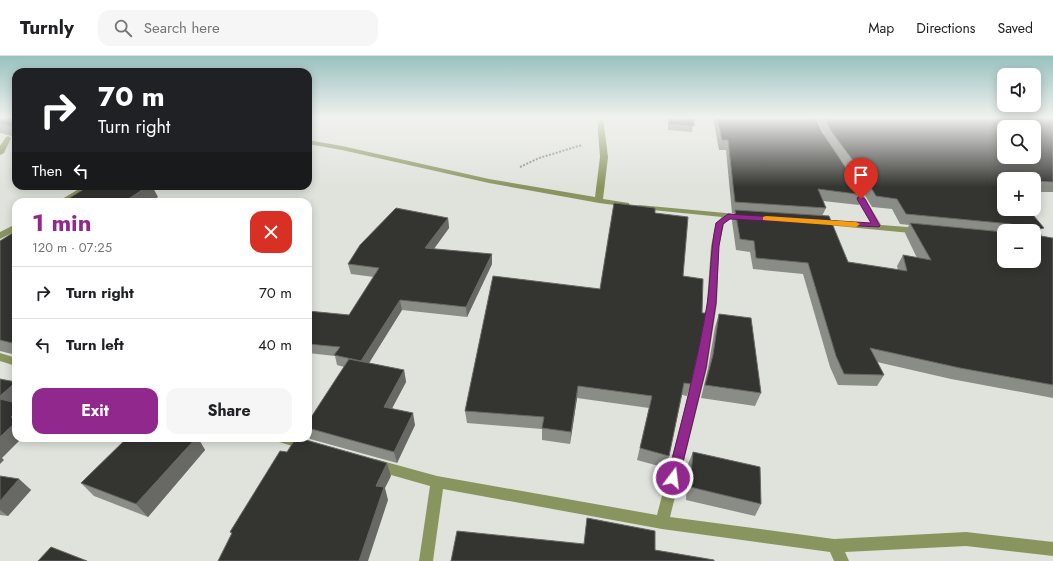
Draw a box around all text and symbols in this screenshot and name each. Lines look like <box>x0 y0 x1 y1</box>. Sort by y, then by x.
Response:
search box <box>98 10 378 46</box>
text: Turnly <box>20 14 74 41</box>
icon: search <box>112 17 134 39</box>
text: Search here <box>144 17 220 39</box>
text: Map <box>868 18 894 38</box>
text: Directions <box>916 18 976 38</box>
text: Saved <box>998 18 1033 38</box>
map controls <box>997 68 1041 268</box>
button: sound <box>997 68 1041 112</box>
text: 70 m <box>98 76 165 117</box>
icon: right <box>32 84 84 136</box>
text: Turn right <box>98 114 170 140</box>
button: search <box>997 120 1041 164</box>
pin <box>844 158 878 199</box>
text: Then <box>32 160 62 182</box>
icon: left <box>70 160 92 182</box>
icon: arrive <box>850 164 872 186</box>
button: + <box>997 172 1041 216</box>
text: 1 min <box>32 205 92 240</box>
button: close <box>250 211 292 253</box>
button: − <box>997 224 1041 268</box>
text: 120 m · 07:25 <box>32 238 112 257</box>
icon: right <box>32 282 54 304</box>
text: Turn right <box>66 282 134 304</box>
text: 70 m <box>259 282 292 304</box>
icon: left <box>32 334 54 356</box>
text: Turn left <box>66 334 124 356</box>
text: 40 m <box>258 334 292 356</box>
button: Exit <box>32 388 158 434</box>
button: Share <box>166 388 292 434</box>
position arrow <box>652 457 694 499</box>

